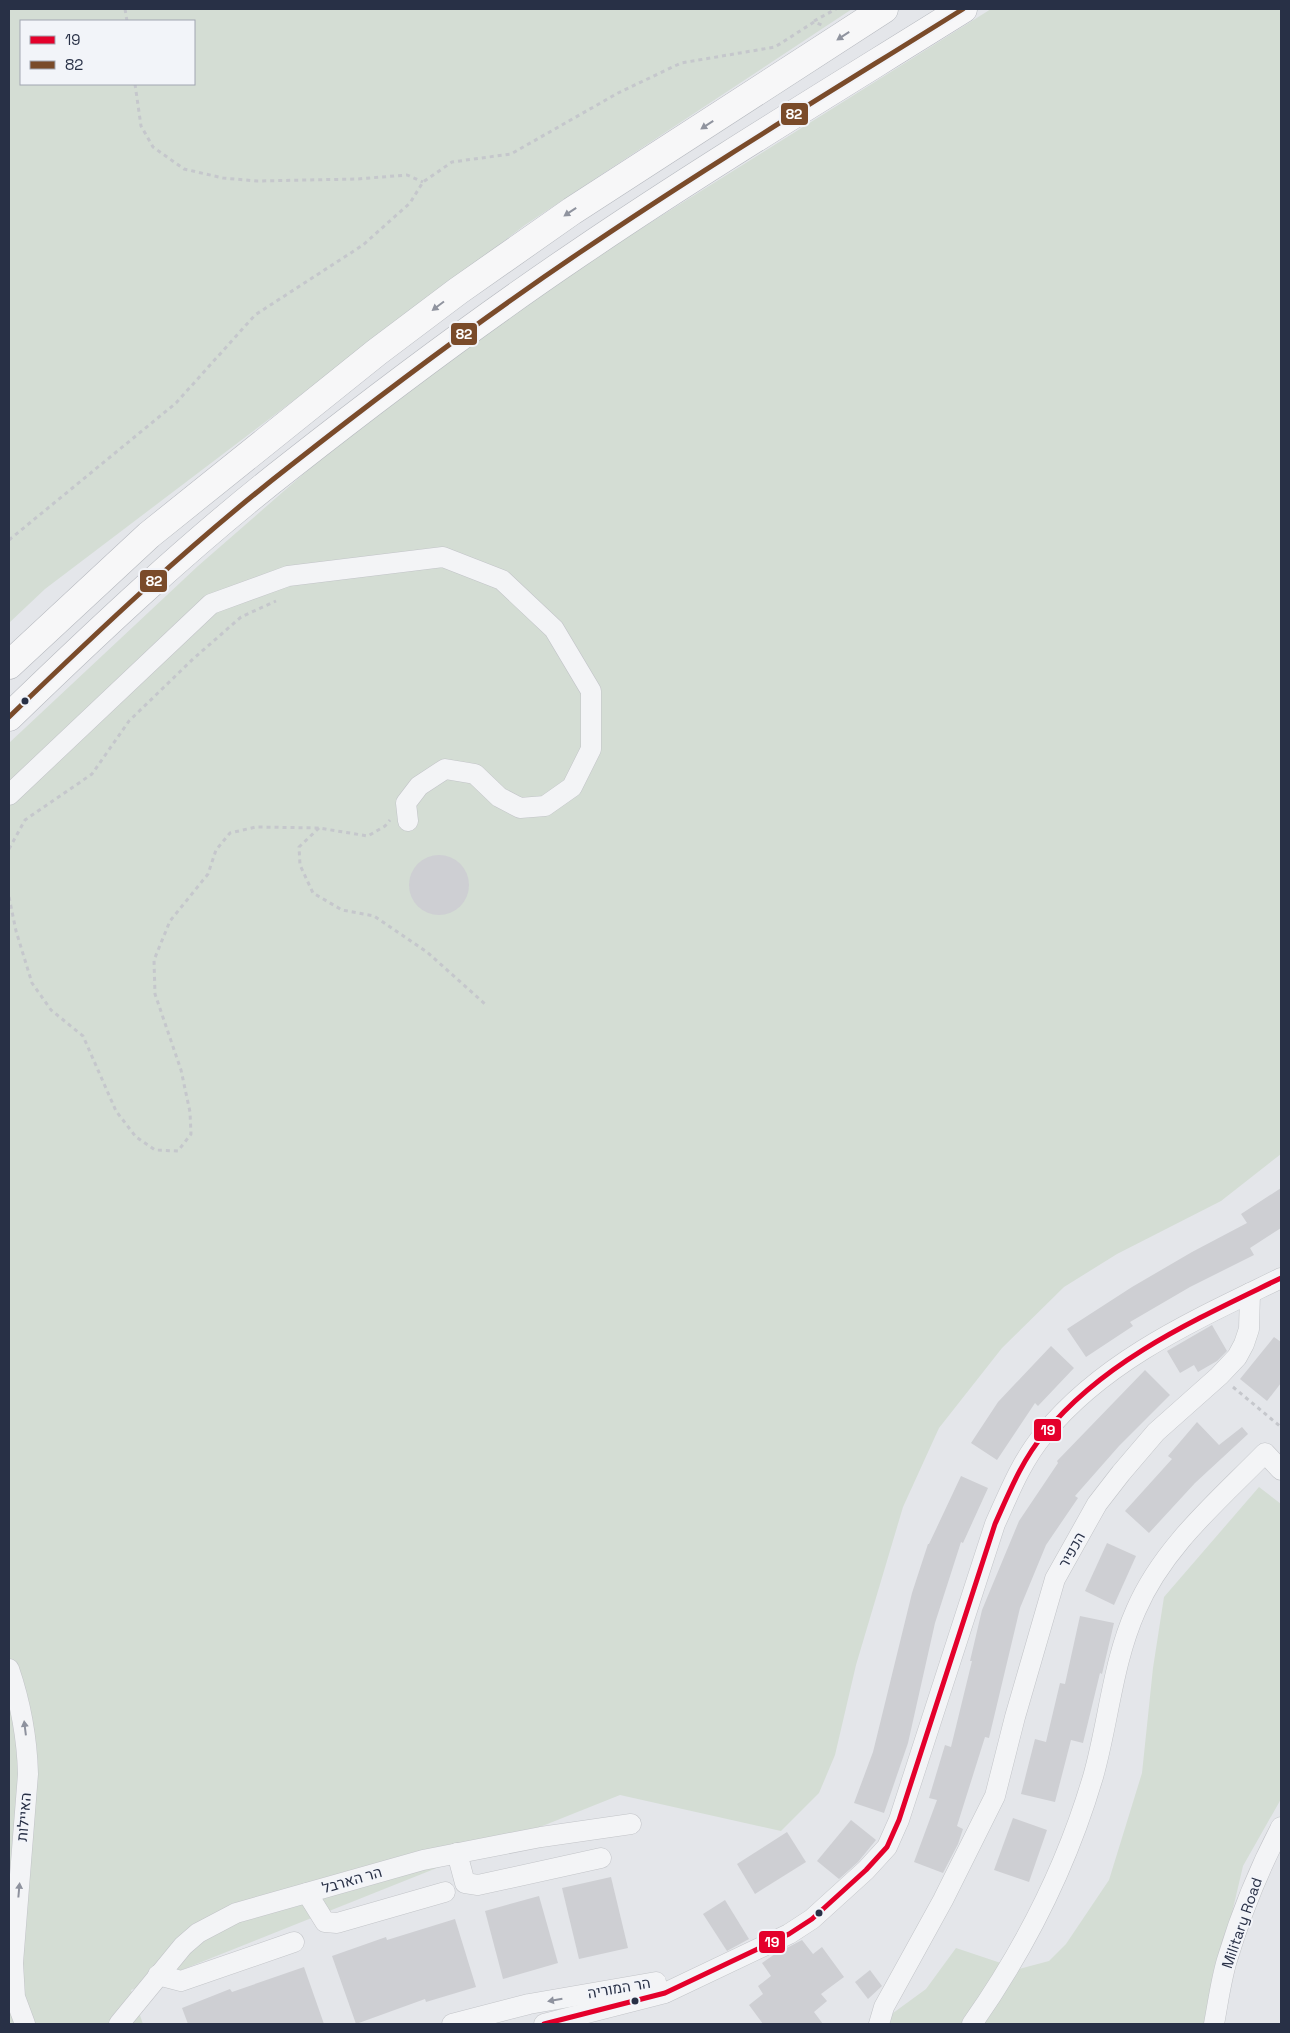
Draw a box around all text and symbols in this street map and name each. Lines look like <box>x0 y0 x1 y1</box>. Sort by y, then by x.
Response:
legend <box>20 20 195 85</box>
text: 19 <box>65 30 80 49</box>
one-way arrow <box>836 31 850 40</box>
text: 82 <box>65 55 83 74</box>
line badge: 82 <box>780 102 809 126</box>
text: 82 <box>786 105 802 123</box>
one-way arrow <box>700 120 714 130</box>
one-way arrow <box>563 207 577 217</box>
one-way arrow <box>431 301 445 311</box>
line badge: 82 <box>450 322 478 346</box>
text: 82 <box>456 325 472 343</box>
line badge: 82 <box>139 569 168 593</box>
text: 82 <box>146 572 162 590</box>
unlabelled marker <box>20 696 30 706</box>
line badge: 19 <box>1033 1418 1062 1442</box>
text: 19 <box>1041 1421 1055 1439</box>
street label: הכפיר <box>1054 1528 1089 1571</box>
one-way arrow <box>21 1720 29 1736</box>
street label: האיילות <box>12 1792 35 1842</box>
street label: הר הארבל <box>320 1862 384 1897</box>
street label: Military Road <box>1217 1875 1266 1971</box>
one-way arrow <box>15 1882 23 1898</box>
unlabelled marker <box>814 1908 824 1918</box>
line badge: 19 <box>758 1930 786 1954</box>
text: 19 <box>765 1933 779 1951</box>
street label: הר המוריה <box>586 1973 652 2002</box>
one-way arrow <box>547 1996 563 2004</box>
unlabelled marker <box>630 1996 640 2006</box>

